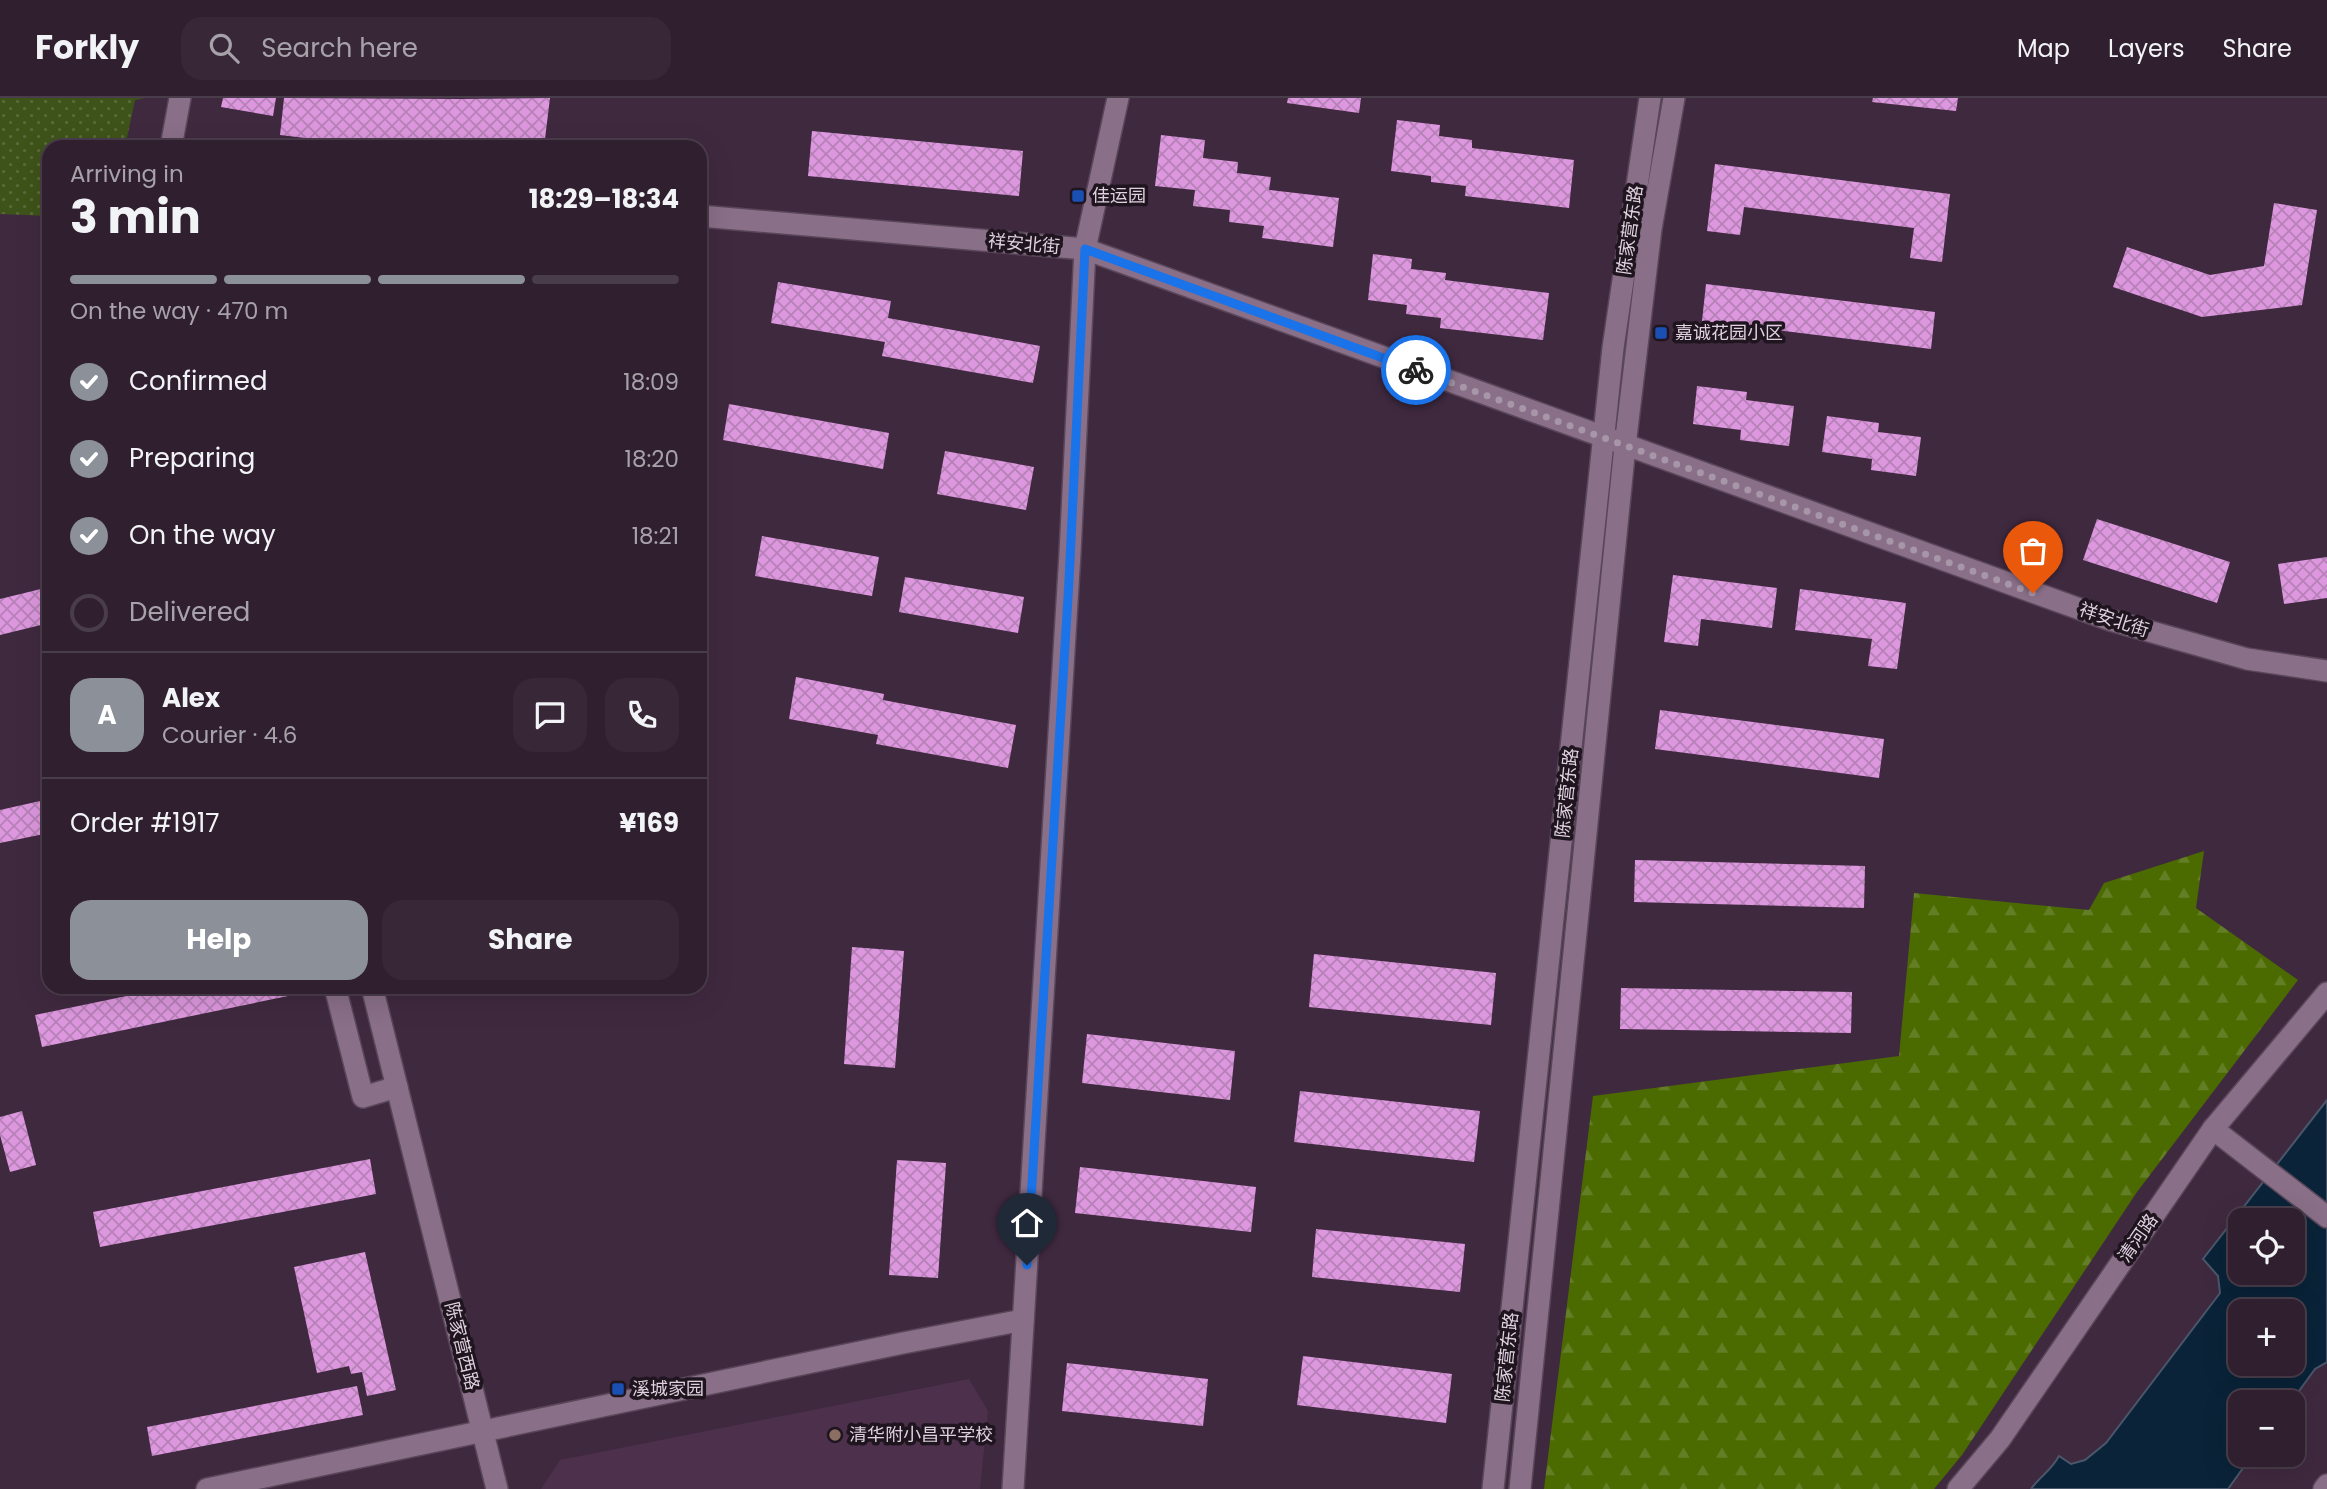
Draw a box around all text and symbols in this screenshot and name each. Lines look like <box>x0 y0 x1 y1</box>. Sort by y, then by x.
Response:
search box <box>181 17 671 80</box>
text: Forkly <box>35 24 139 71</box>
icon: search <box>205 29 243 67</box>
text: Search here <box>261 30 418 66</box>
text: Map <box>2017 32 2070 65</box>
text: Layers <box>2108 32 2184 65</box>
text: Share <box>2222 32 2292 65</box>
text: Arriving in <box>70 158 184 190</box>
text: 18:29–18:34 <box>529 181 679 217</box>
place label: 佳运园 <box>1092 183 1146 208</box>
street label: 陈家营东路 <box>1611 184 1648 276</box>
text: 3 min <box>70 185 201 249</box>
marker: 佳运园 <box>1070 188 1086 204</box>
street label: 祥安北街 <box>987 228 1061 259</box>
text: On the way · 470 m <box>70 295 288 327</box>
place label: 嘉诚花园小区 <box>1675 320 1783 345</box>
marker: 嘉诚花园小区 <box>1653 325 1669 341</box>
courier <box>1381 335 1451 405</box>
icon: bike <box>1397 351 1435 389</box>
icon: check <box>70 363 108 401</box>
text: Confirmed <box>129 363 267 399</box>
text: 18:09 <box>623 366 679 398</box>
icon: check <box>70 440 108 478</box>
text: Preparing <box>129 440 255 476</box>
text: 18:20 <box>625 443 679 475</box>
icon: check <box>70 517 108 555</box>
text: On the way <box>129 517 276 553</box>
text: 18:21 <box>632 520 679 552</box>
pin <box>2003 521 2063 593</box>
icon: bag <box>2014 532 2052 570</box>
text: Delivered <box>129 594 250 630</box>
street label: 祥安北街 <box>2076 597 2152 643</box>
button: chat <box>513 678 587 752</box>
button: phone <box>605 678 679 752</box>
text: Alex <box>162 680 220 716</box>
text: A <box>97 697 117 733</box>
text: Courier · 4.6 <box>162 719 297 751</box>
street label: 陈家营东路 <box>1549 747 1584 839</box>
text: Order #1917 <box>70 805 220 841</box>
text: ¥169 <box>619 805 679 841</box>
button: Help <box>70 900 368 980</box>
button: Share <box>382 900 679 980</box>
pin <box>997 1193 1057 1265</box>
icon: home <box>1008 1204 1046 1242</box>
street label: 清河路 <box>2112 1208 2163 1267</box>
map controls <box>2228 1208 2305 1467</box>
button: locate <box>2228 1208 2305 1285</box>
street label: 陈家营西路 <box>439 1299 486 1393</box>
button: + <box>2228 1299 2305 1376</box>
street label: 陈家营东路 <box>1489 1311 1524 1403</box>
place label: 溪城家园 <box>632 1376 704 1401</box>
marker: 溪城家园 <box>610 1381 626 1397</box>
button: − <box>2228 1390 2305 1467</box>
place label: 清华附小昌平学校 <box>849 1422 993 1447</box>
marker: 清华附小昌平学校 <box>827 1427 843 1443</box>

